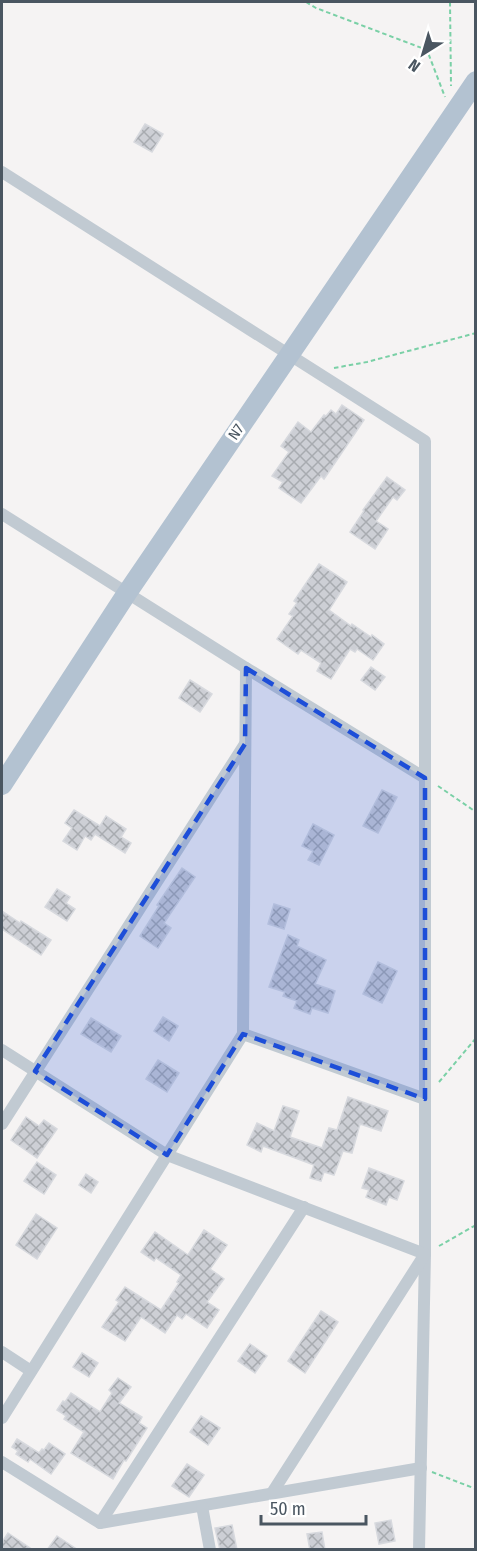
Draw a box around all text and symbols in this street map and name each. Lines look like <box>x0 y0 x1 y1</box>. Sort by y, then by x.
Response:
north arrow <box>393 24 453 84</box>
text: N <box>405 55 424 76</box>
street label: N7 <box>224 421 248 443</box>
scale bar <box>261 1488 366 1526</box>
text: 50 m <box>270 1498 306 1520</box>

